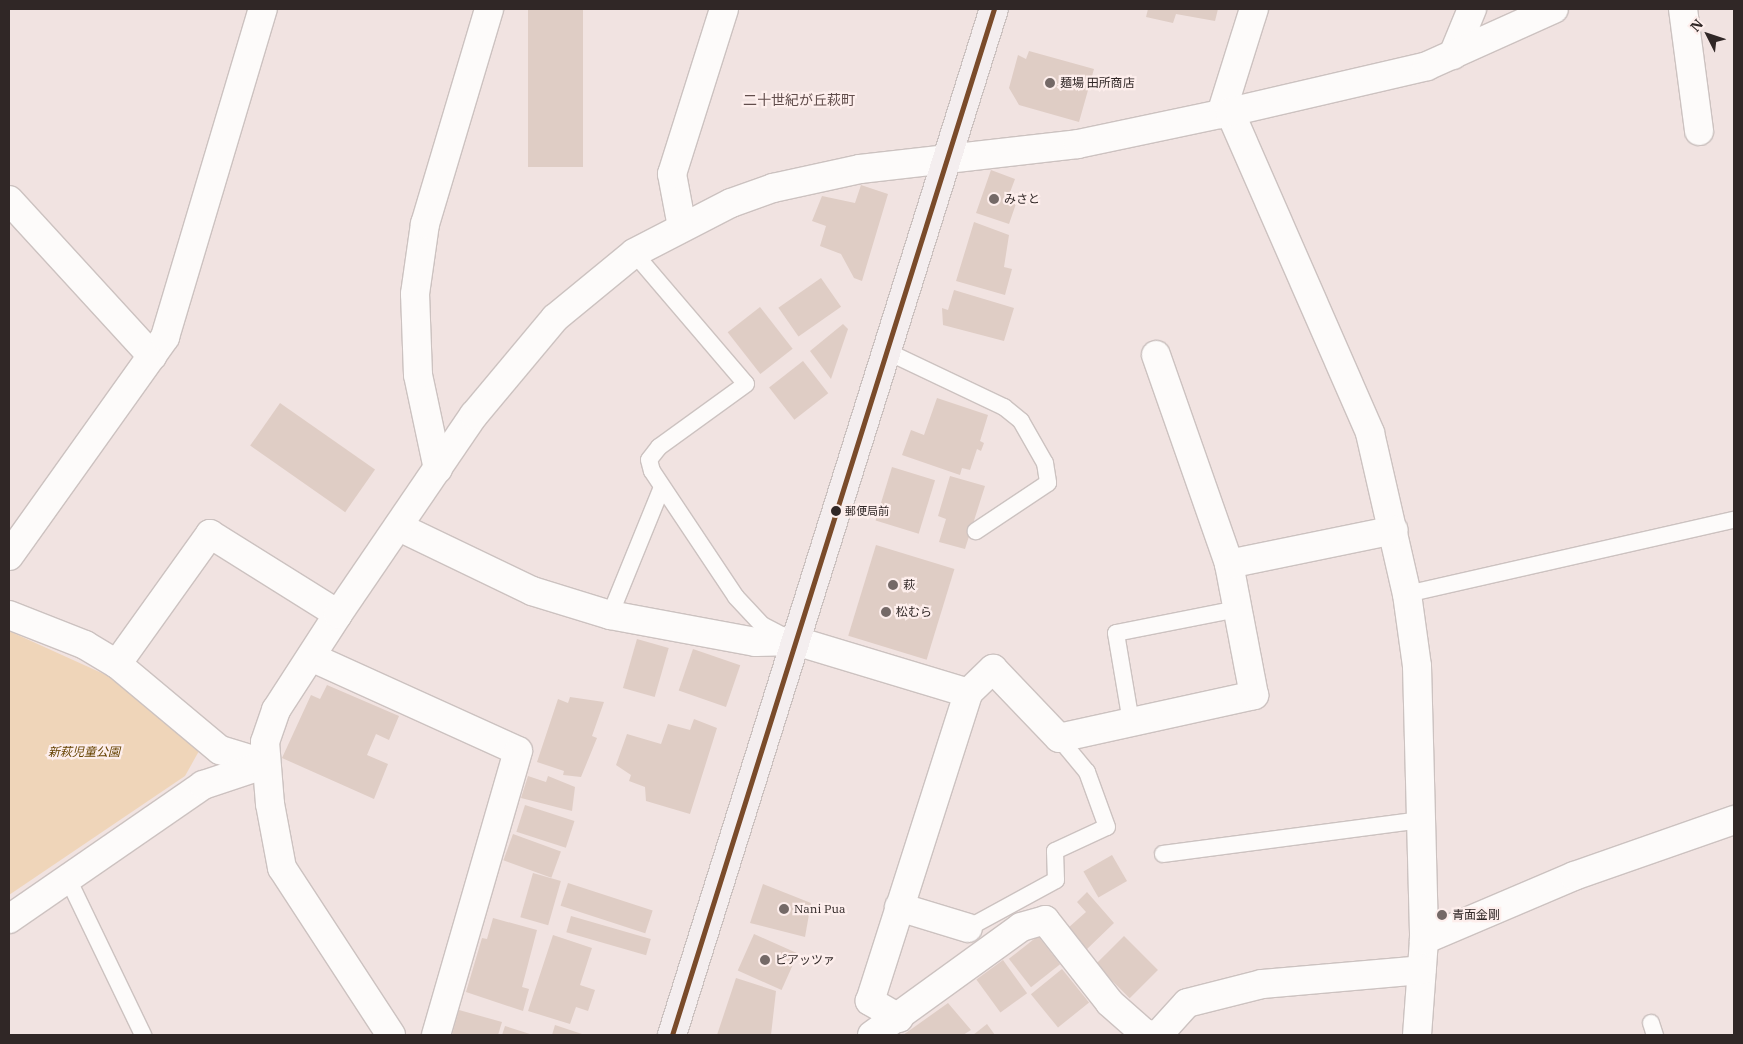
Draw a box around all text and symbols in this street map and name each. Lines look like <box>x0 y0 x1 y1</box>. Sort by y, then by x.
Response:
north arrow <box>1683 10 1733 60</box>
text: N <box>1686 15 1707 35</box>
place label: 麺場 田所商店 <box>1060 76 1135 90</box>
marker: 麺場 田所商店 <box>1044 77 1056 89</box>
district label: 二十世紀が丘萩町 <box>743 92 855 108</box>
place label: みさと <box>1004 192 1040 206</box>
marker: みさと <box>988 193 1000 205</box>
place label: 郵便局前 <box>845 504 889 518</box>
marker: 郵便局前 <box>831 506 841 516</box>
place label: 萩 <box>903 578 915 592</box>
marker: 萩 <box>887 579 899 591</box>
place label: 松むら <box>896 605 932 619</box>
marker: 松むら <box>880 606 892 618</box>
park label: 新萩児童公園 <box>48 745 120 759</box>
place label: Nani Pua <box>794 902 846 916</box>
marker: Nani Pua <box>778 903 790 915</box>
place label: 青面金剛 <box>1452 908 1500 922</box>
marker: 青面金剛 <box>1436 909 1448 921</box>
place label: ピアッツァ <box>775 953 835 967</box>
marker: ピアッツァ <box>759 954 771 966</box>

